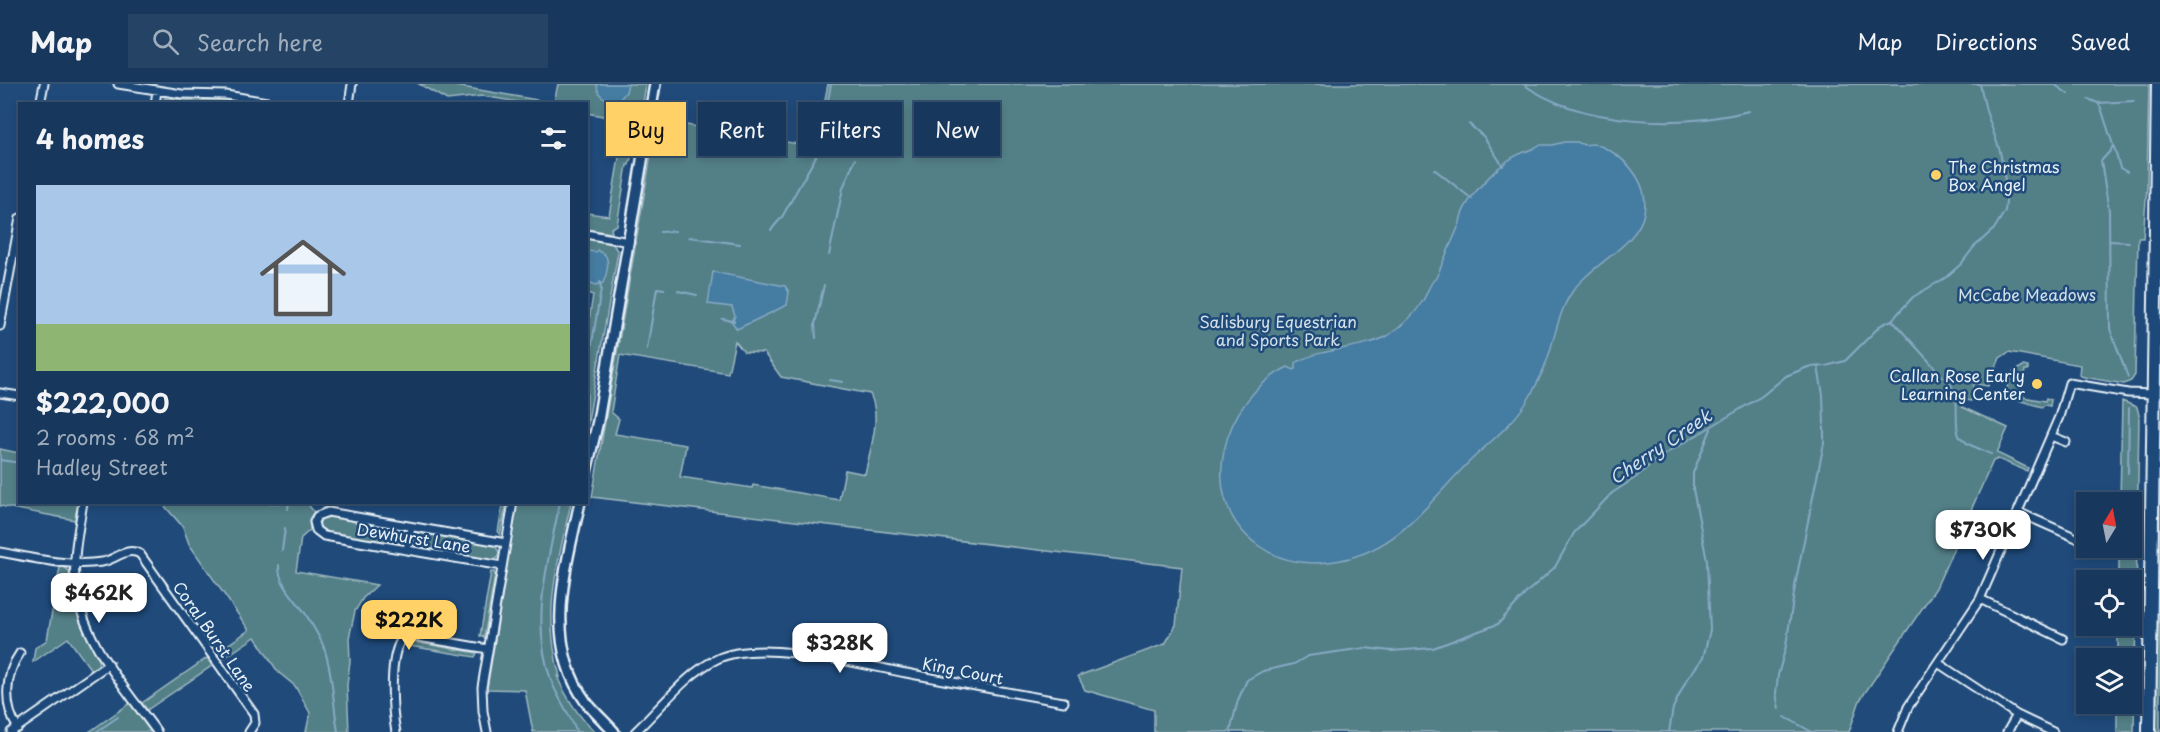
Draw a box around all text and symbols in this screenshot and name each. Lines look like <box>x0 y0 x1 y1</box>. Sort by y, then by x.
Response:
search box <box>128 14 548 68</box>
text: Map <box>30 20 92 63</box>
icon: search <box>149 25 182 58</box>
text: Search here <box>197 25 323 58</box>
text: Map <box>1857 25 1902 57</box>
text: Directions <box>1935 25 2037 57</box>
text: Saved <box>2070 25 2130 57</box>
chip: Buy <box>606 102 686 156</box>
chip: Rent <box>698 102 786 156</box>
chip: Filters <box>798 102 902 156</box>
chip: New <box>914 102 1000 156</box>
text: 4 homes <box>36 119 144 158</box>
icon: filters <box>537 122 570 155</box>
place label: The Christmas Box Angel <box>1948 154 2059 196</box>
marker: The Christmas Box Angel <box>1929 168 1943 182</box>
icon: home <box>249 224 357 332</box>
park label: McCabe Meadows <box>1958 282 2096 306</box>
park label: Salisbury Equestrian and Sports Park <box>1199 309 1357 351</box>
place label: Callan Rose Early Learning Center <box>1889 363 2026 405</box>
marker: Callan Rose Early Learning Center <box>2030 377 2044 391</box>
text: $222,000 <box>36 383 169 422</box>
water label: Cherry Creek <box>1603 401 1718 490</box>
text: 2 rooms · 68 m² <box>36 422 195 452</box>
text: Hadley Street <box>36 452 168 482</box>
north arrow <box>2076 492 2142 558</box>
map controls <box>2076 492 2142 714</box>
pin: $730K <box>1941 510 2025 561</box>
text: $730K <box>1950 514 2016 544</box>
street label: Dewhurst Lane <box>355 516 473 558</box>
button: locate <box>2076 570 2142 636</box>
pin: $462K <box>57 573 141 624</box>
street label: Coral Burst Lane <box>168 576 262 696</box>
text: $462K <box>65 577 133 607</box>
pin: $222K <box>367 600 451 651</box>
text: $222K <box>375 604 443 634</box>
pin: $328K <box>798 623 882 674</box>
text: $328K <box>806 627 874 657</box>
button: layers <box>2076 648 2142 714</box>
street label: King Court <box>920 650 1006 690</box>

